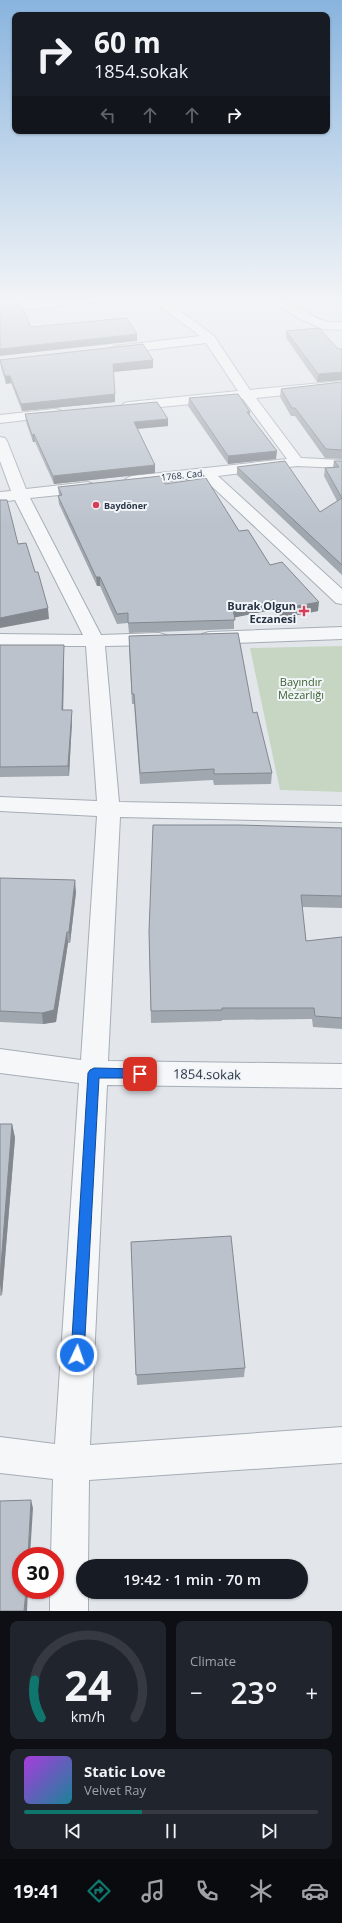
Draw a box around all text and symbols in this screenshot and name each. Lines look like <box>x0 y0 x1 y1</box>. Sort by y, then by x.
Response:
text: 60 m <box>94 23 161 61</box>
icon: right <box>28 28 80 80</box>
text: 1854.sokak <box>94 59 188 83</box>
icon: left <box>97 104 119 126</box>
icon: ahead <box>139 104 161 126</box>
icon: ahead <box>181 104 203 126</box>
icon: right <box>223 104 245 126</box>
street label: 1768. Cad. <box>161 466 205 484</box>
place label: Baydöner <box>104 499 147 512</box>
marker: Baydöner <box>91 500 101 510</box>
place label: Burak Olgun Eczanesi <box>227 598 296 626</box>
marker: Burak Olgun Eczanesi <box>299 606 309 616</box>
park label: Bayındır Mezarlığı <box>278 674 324 702</box>
pin <box>123 1057 157 1091</box>
icon: arrive <box>129 1063 151 1085</box>
street label: 1854.sokak <box>173 1064 241 1084</box>
position arrow <box>56 1334 98 1376</box>
speed limit sign: 30 <box>12 1547 64 1599</box>
text: 19:42 · 1 min · 70 m <box>123 1569 261 1589</box>
text: Climate <box>190 1652 236 1670</box>
text: 24 <box>64 1657 112 1713</box>
text: 23° <box>230 1672 278 1713</box>
text: − <box>190 1677 203 1707</box>
text: + <box>305 1677 318 1707</box>
text: km/h <box>71 1707 105 1726</box>
text: Static Love <box>84 1761 166 1781</box>
text: Velvet Ray <box>84 1781 146 1799</box>
icon: previous <box>62 1820 84 1842</box>
icon: pause <box>160 1820 182 1842</box>
icon: next <box>258 1820 280 1842</box>
icon: directions <box>85 1877 113 1905</box>
icon: music <box>139 1877 167 1905</box>
icon: phone <box>193 1877 221 1905</box>
icon: climate <box>247 1877 275 1905</box>
icon: car <box>301 1877 329 1905</box>
text: 19:41 <box>13 1879 59 1903</box>

